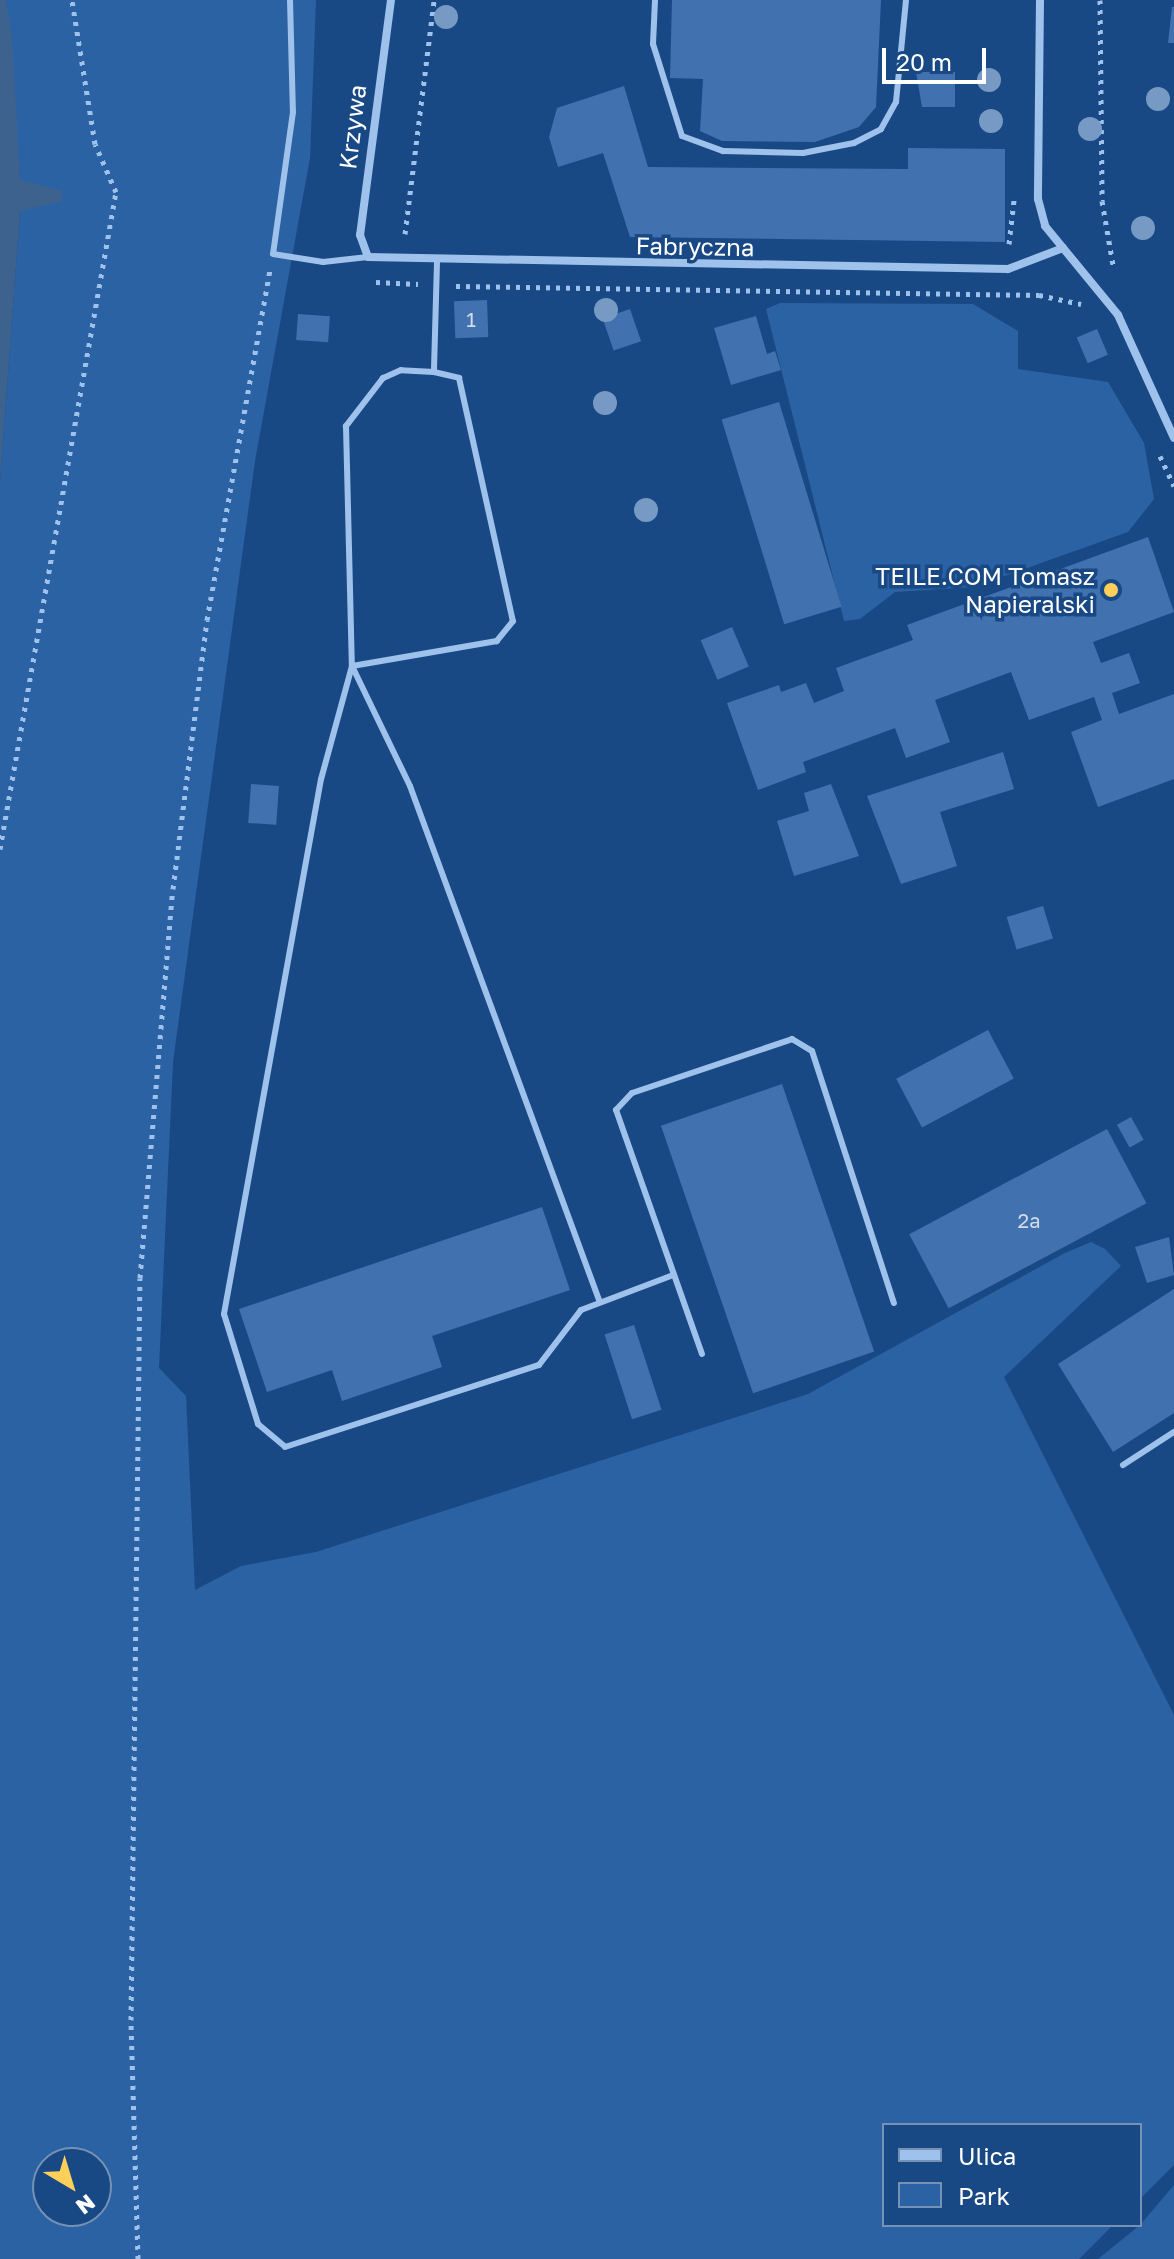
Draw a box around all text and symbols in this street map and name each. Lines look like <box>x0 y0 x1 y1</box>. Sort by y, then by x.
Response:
scale bar <box>886 32 990 82</box>
text: 20 m <box>896 47 952 76</box>
street label: Krzywa <box>333 83 371 171</box>
street label: Fabryczna <box>635 231 755 261</box>
house number: 1 <box>466 307 476 331</box>
place label: TEILE.COM Tomasz Napieralski <box>875 562 1095 618</box>
marker: TEILE.COM Tomasz Napieralski <box>1102 581 1120 599</box>
house number: 2a <box>1018 1208 1040 1232</box>
legend <box>882 2123 1142 2227</box>
text: Ulica <box>958 2141 1016 2170</box>
north arrow <box>32 2147 112 2227</box>
text: Park <box>958 2181 1010 2210</box>
text: N <box>71 2189 101 2221</box>

